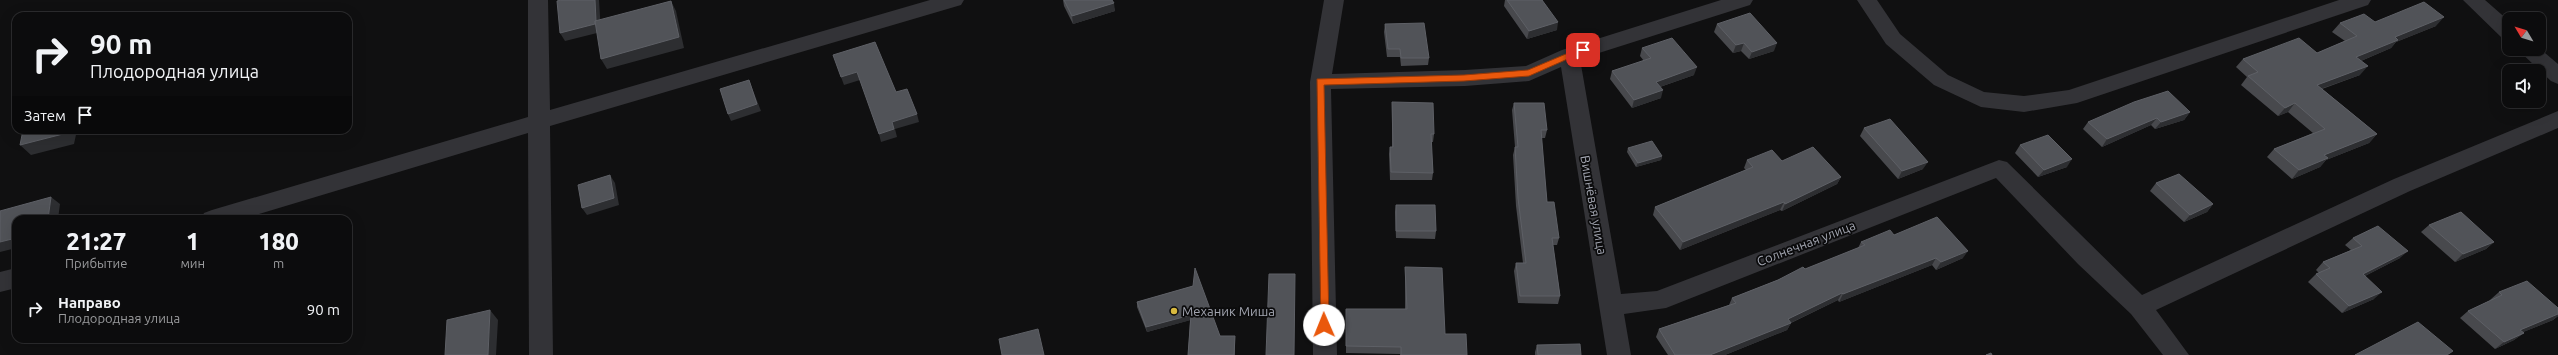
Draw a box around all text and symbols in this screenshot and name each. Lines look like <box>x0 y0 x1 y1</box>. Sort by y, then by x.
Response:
north arrow <box>2502 12 2546 56</box>
map controls <box>2502 12 2546 108</box>
icon: right <box>24 28 76 80</box>
text: 90 m <box>90 28 152 59</box>
pin <box>1566 33 1600 67</box>
icon: arrive <box>1572 39 1594 61</box>
text: Плодородная улица <box>90 61 259 81</box>
button: sound <box>2502 64 2546 108</box>
icon: arrive <box>74 104 96 126</box>
text: Затем <box>24 107 66 124</box>
street label: Вишнёвая улица <box>1578 154 1610 256</box>
street label: Солнечная улица <box>1755 218 1857 268</box>
text: 21:27 <box>66 228 126 255</box>
text: 1 <box>186 228 200 255</box>
text: 180 <box>258 228 299 255</box>
text: Прибытие <box>65 256 127 270</box>
text: мин <box>180 256 205 270</box>
text: m <box>273 256 284 270</box>
text: Направо <box>58 294 121 311</box>
icon: right <box>24 298 46 320</box>
text: 90 m <box>307 301 340 318</box>
place label: Механик Миша <box>1182 304 1275 318</box>
position arrow <box>1303 304 1345 346</box>
marker: Механик Миша <box>1169 306 1179 316</box>
text: Плодородная улица <box>58 311 180 325</box>

